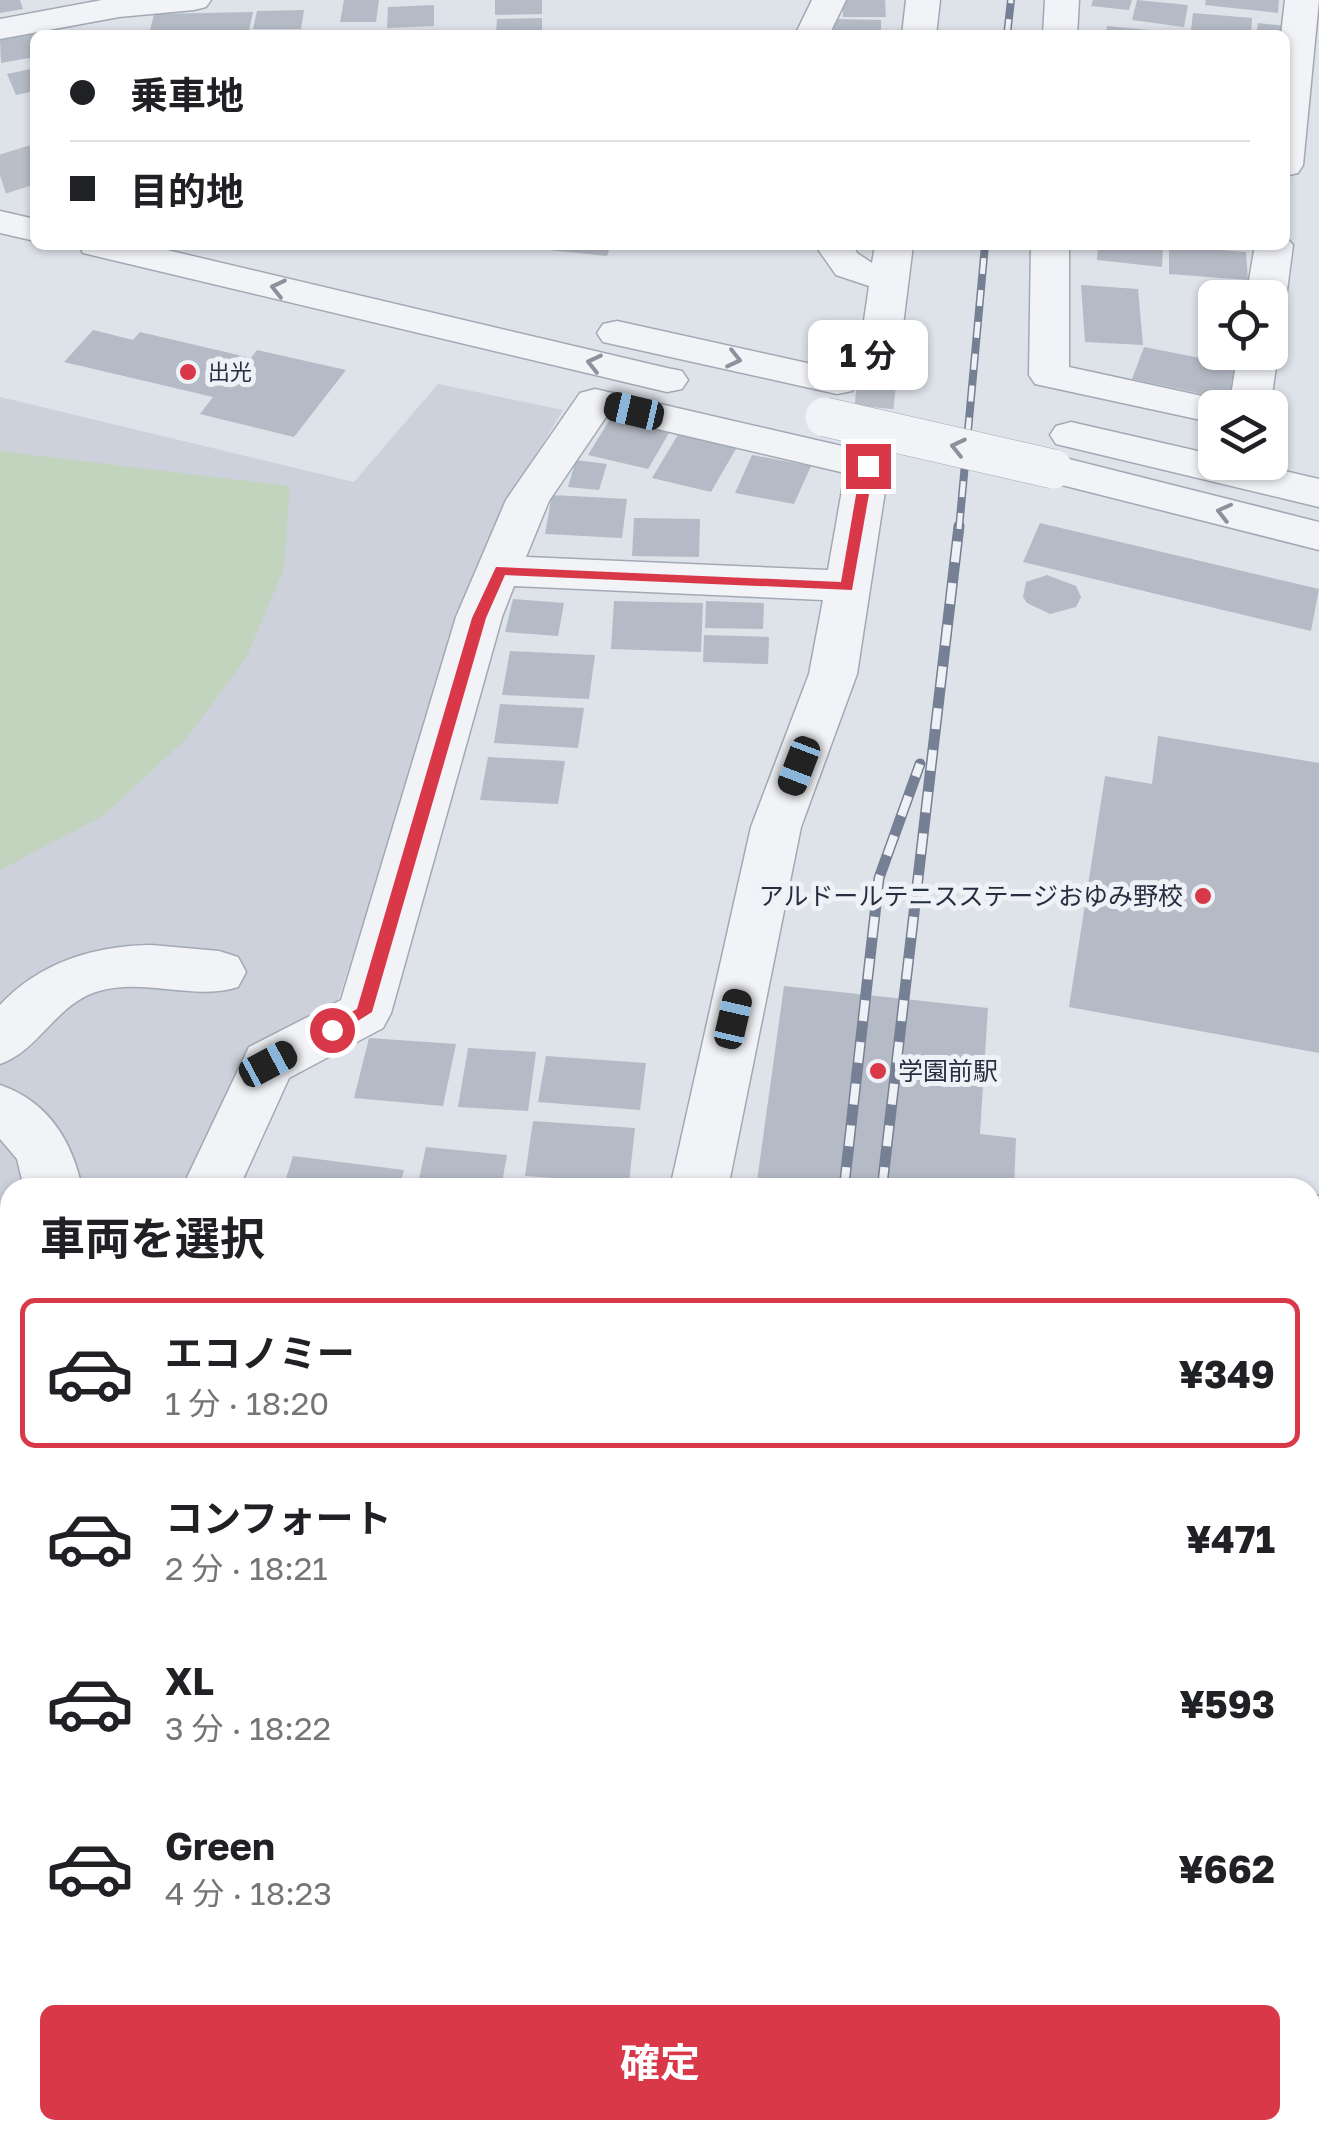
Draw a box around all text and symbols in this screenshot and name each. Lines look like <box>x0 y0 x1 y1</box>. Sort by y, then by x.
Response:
text: 乗車地 <box>130 72 244 117</box>
text: 目的地 <box>130 168 244 213</box>
one-way arrow <box>270 279 287 300</box>
map controls <box>1198 280 1288 480</box>
button: locate <box>1198 280 1288 370</box>
callout: 1 分 <box>808 321 928 391</box>
text: 1 分 <box>840 336 896 374</box>
one-way arrow <box>725 347 742 368</box>
one-way arrow <box>586 354 603 375</box>
place label: 出光 <box>208 358 252 385</box>
marker: 出光 <box>177 361 199 383</box>
car <box>601 390 667 432</box>
button: layers <box>1198 390 1288 480</box>
one-way arrow <box>950 438 967 459</box>
route end <box>846 444 891 489</box>
one-way arrow <box>1216 503 1233 524</box>
car <box>774 733 824 799</box>
place label: アルドールテニスステージおゆみ野校 <box>759 880 1183 911</box>
marker: アルドールテニスステージおゆみ野校 <box>1192 885 1214 907</box>
car <box>712 986 754 1052</box>
route start <box>310 1008 355 1053</box>
car <box>234 1037 302 1091</box>
place label: 学園前駅 <box>898 1055 998 1086</box>
marker: 学園前駅 <box>867 1060 889 1082</box>
text: 車両を選択 <box>40 1211 265 1265</box>
icon: car <box>45 1328 135 1418</box>
text: エコノミー <box>165 1330 355 1375</box>
text: ¥349 <box>1179 1351 1275 1396</box>
text: 1 分 · 18:20 <box>165 1384 329 1422</box>
icon: car <box>45 1493 135 1583</box>
text: コンフォート <box>165 1495 392 1540</box>
text: ¥471 <box>1186 1516 1275 1561</box>
text: 2 分 · 18:21 <box>165 1549 328 1587</box>
icon: car <box>45 1658 135 1748</box>
text: XL <box>165 1658 214 1703</box>
text: ¥593 <box>1179 1681 1275 1726</box>
text: 3 分 · 18:22 <box>165 1709 331 1747</box>
icon: car <box>45 1823 135 1913</box>
text: Green <box>165 1823 275 1868</box>
text: ¥662 <box>1178 1846 1275 1891</box>
text: 4 分 · 18:23 <box>165 1874 332 1912</box>
button: 確定 <box>40 2005 1280 2120</box>

